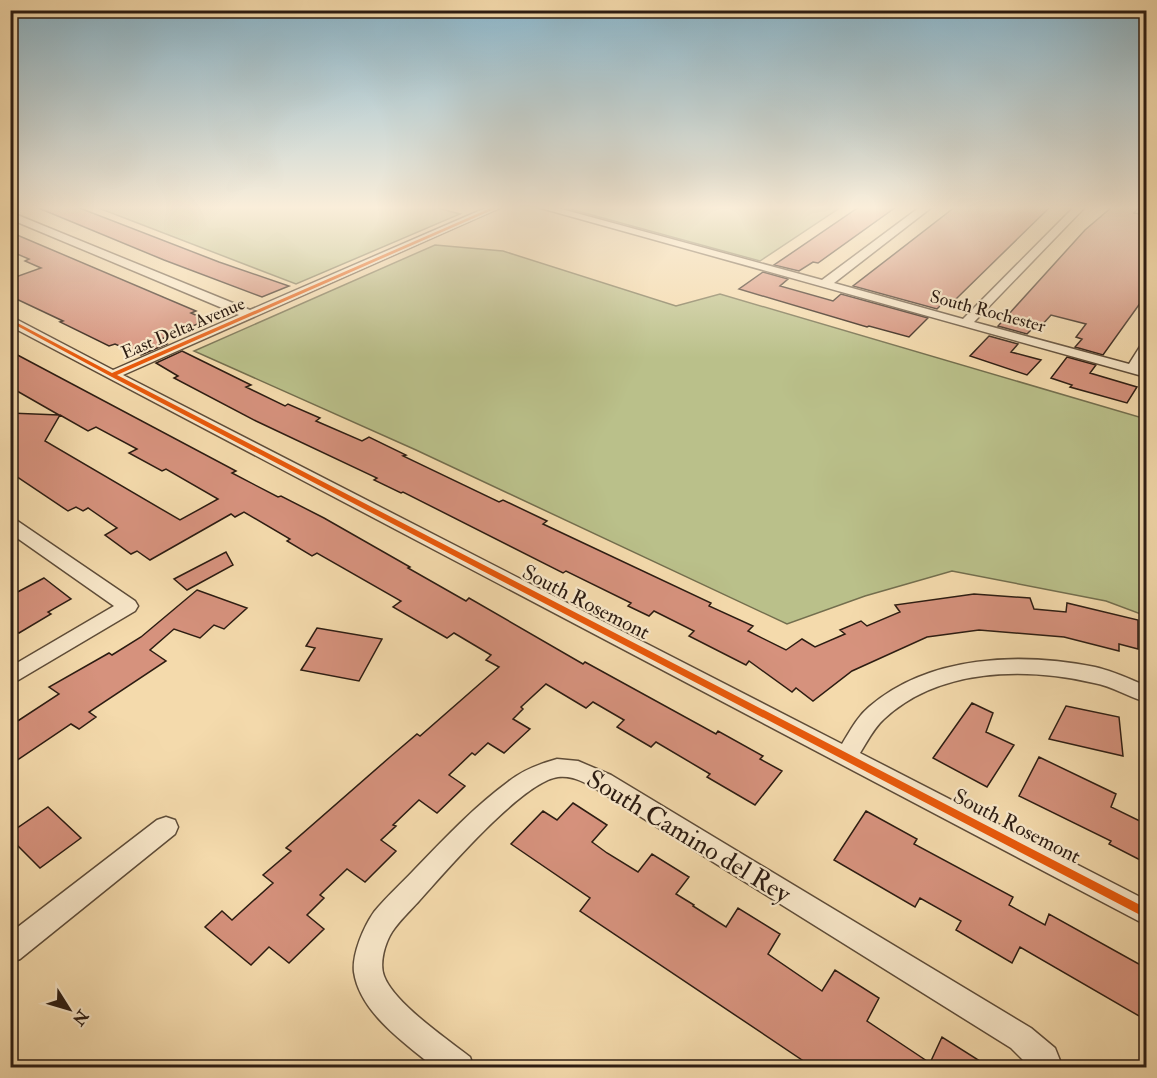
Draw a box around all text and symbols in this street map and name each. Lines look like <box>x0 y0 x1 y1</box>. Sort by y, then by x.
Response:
street label: South Rochester <box>928 285 1049 338</box>
street label: East Delta Avenue <box>118 292 249 365</box>
street label: South Rosemont <box>517 559 654 646</box>
street label: South Camino del Rey <box>581 763 797 911</box>
street label: South Rosemont <box>948 783 1085 870</box>
north arrow <box>39 979 99 1039</box>
text: N <box>67 1005 93 1030</box>

